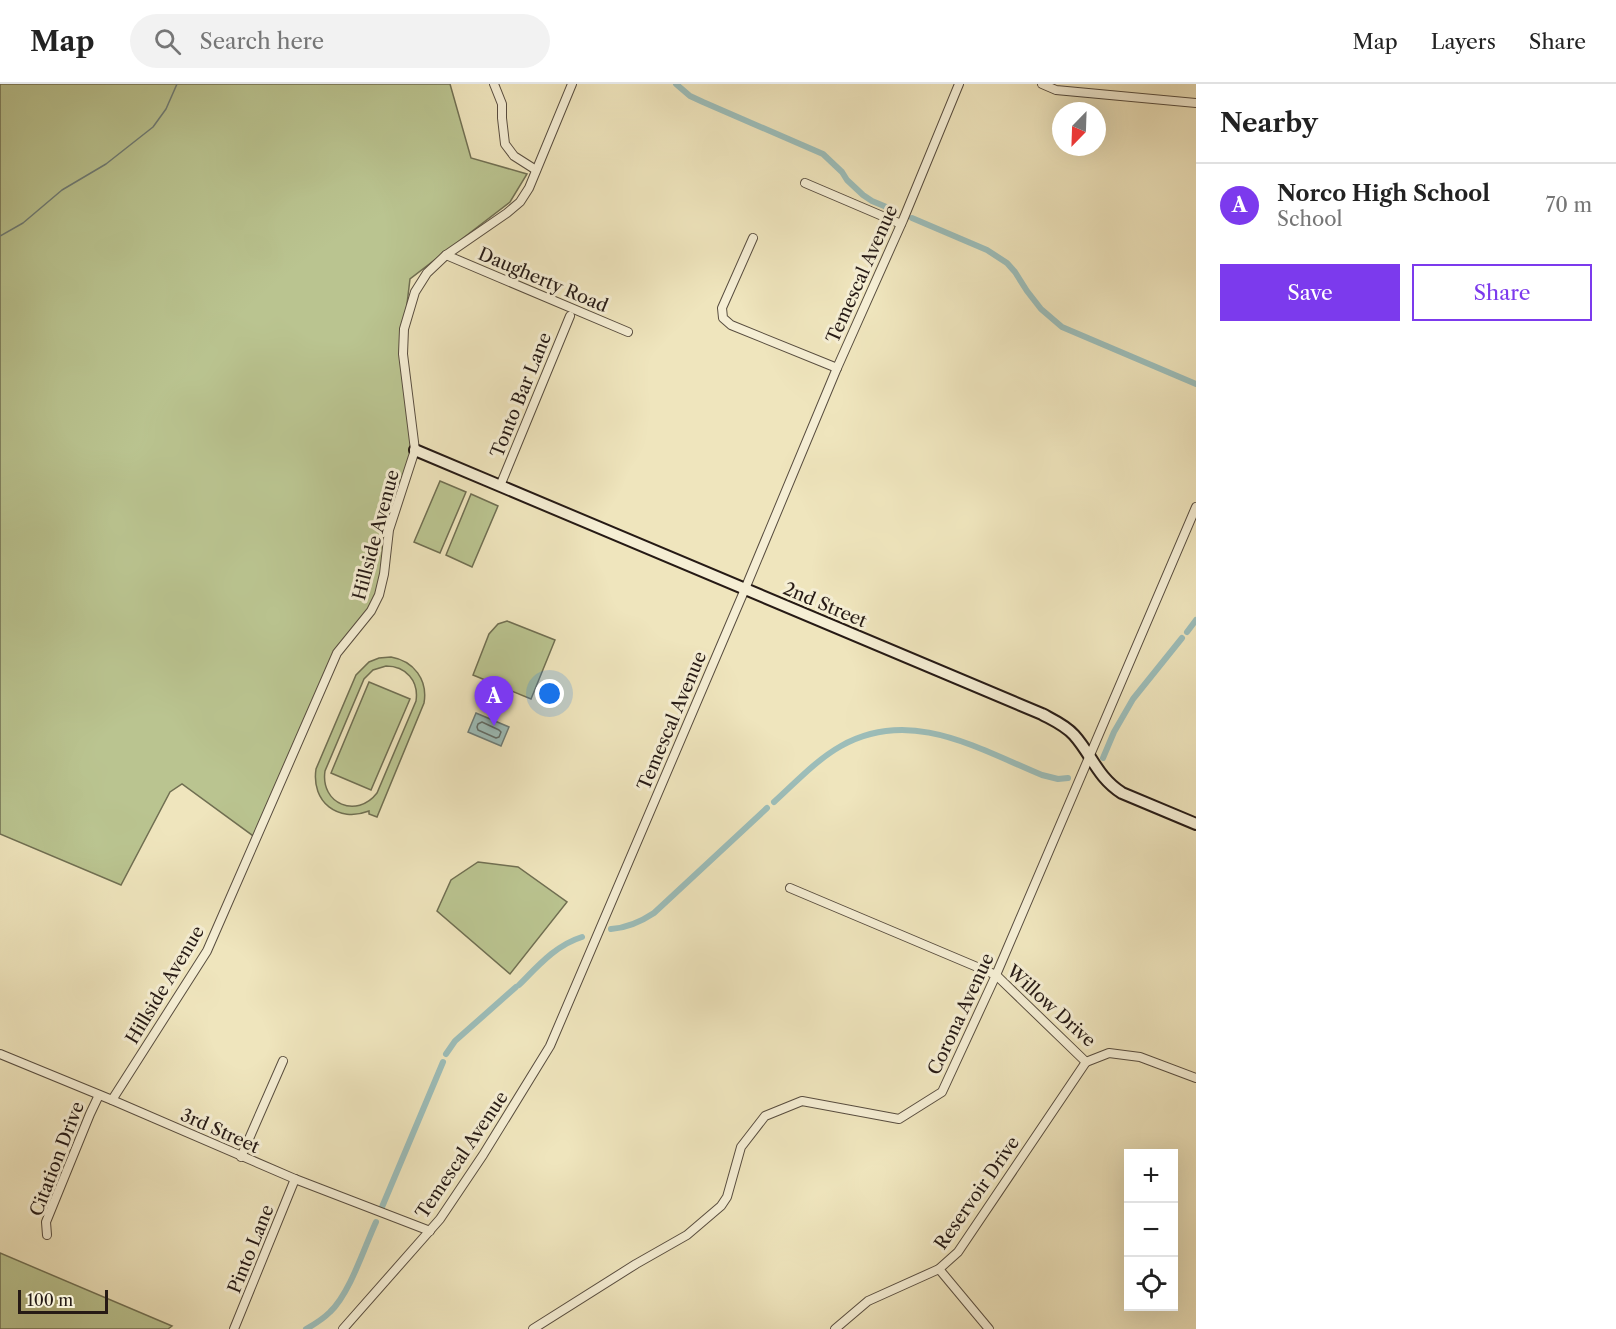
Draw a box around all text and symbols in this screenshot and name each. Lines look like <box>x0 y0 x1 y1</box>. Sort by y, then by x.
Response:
search box <box>130 14 550 68</box>
text: Map <box>30 24 94 58</box>
icon: search <box>151 25 184 58</box>
text: Search here <box>199 28 324 55</box>
text: Map <box>1353 29 1398 54</box>
text: Layers <box>1431 29 1496 54</box>
text: Share <box>1529 29 1586 54</box>
north arrow <box>1052 102 1106 156</box>
text: Nearby <box>1220 107 1318 139</box>
text: Norco High School <box>1277 180 1490 207</box>
text: A <box>1232 193 1247 217</box>
text: 70 m <box>1546 193 1592 217</box>
street label: Temescal Avenue <box>822 202 902 346</box>
text: School <box>1277 207 1342 231</box>
street label: Daugherty Road <box>475 243 611 317</box>
button: Save <box>1220 264 1400 321</box>
button: Share <box>1412 264 1592 321</box>
street label: Tonto Bar Lane <box>486 329 556 461</box>
street label: Hillside Avenue <box>348 467 404 603</box>
street label: 2nd Street <box>780 578 871 633</box>
street label: Temescal Avenue <box>633 648 711 794</box>
pin: A <box>474 676 514 726</box>
your location <box>535 679 564 708</box>
street label: Hillside Avenue <box>121 922 209 1048</box>
street label: Corona Avenue <box>923 950 999 1078</box>
street label: Willow Drive <box>1001 960 1100 1052</box>
street label: Temescal Avenue <box>411 1087 513 1223</box>
street label: Citation Drive <box>25 1099 89 1219</box>
street label: 3rd Street <box>177 1104 263 1158</box>
street label: Reservoir Drive <box>930 1132 1024 1254</box>
map controls <box>1124 1149 1178 1311</box>
button: + <box>1124 1149 1178 1203</box>
street label: Pinto Lane <box>223 1202 279 1296</box>
button: − <box>1124 1203 1178 1257</box>
button: locate <box>1124 1257 1178 1311</box>
scale bar <box>18 1287 108 1314</box>
text: 100 m <box>27 1290 73 1310</box>

